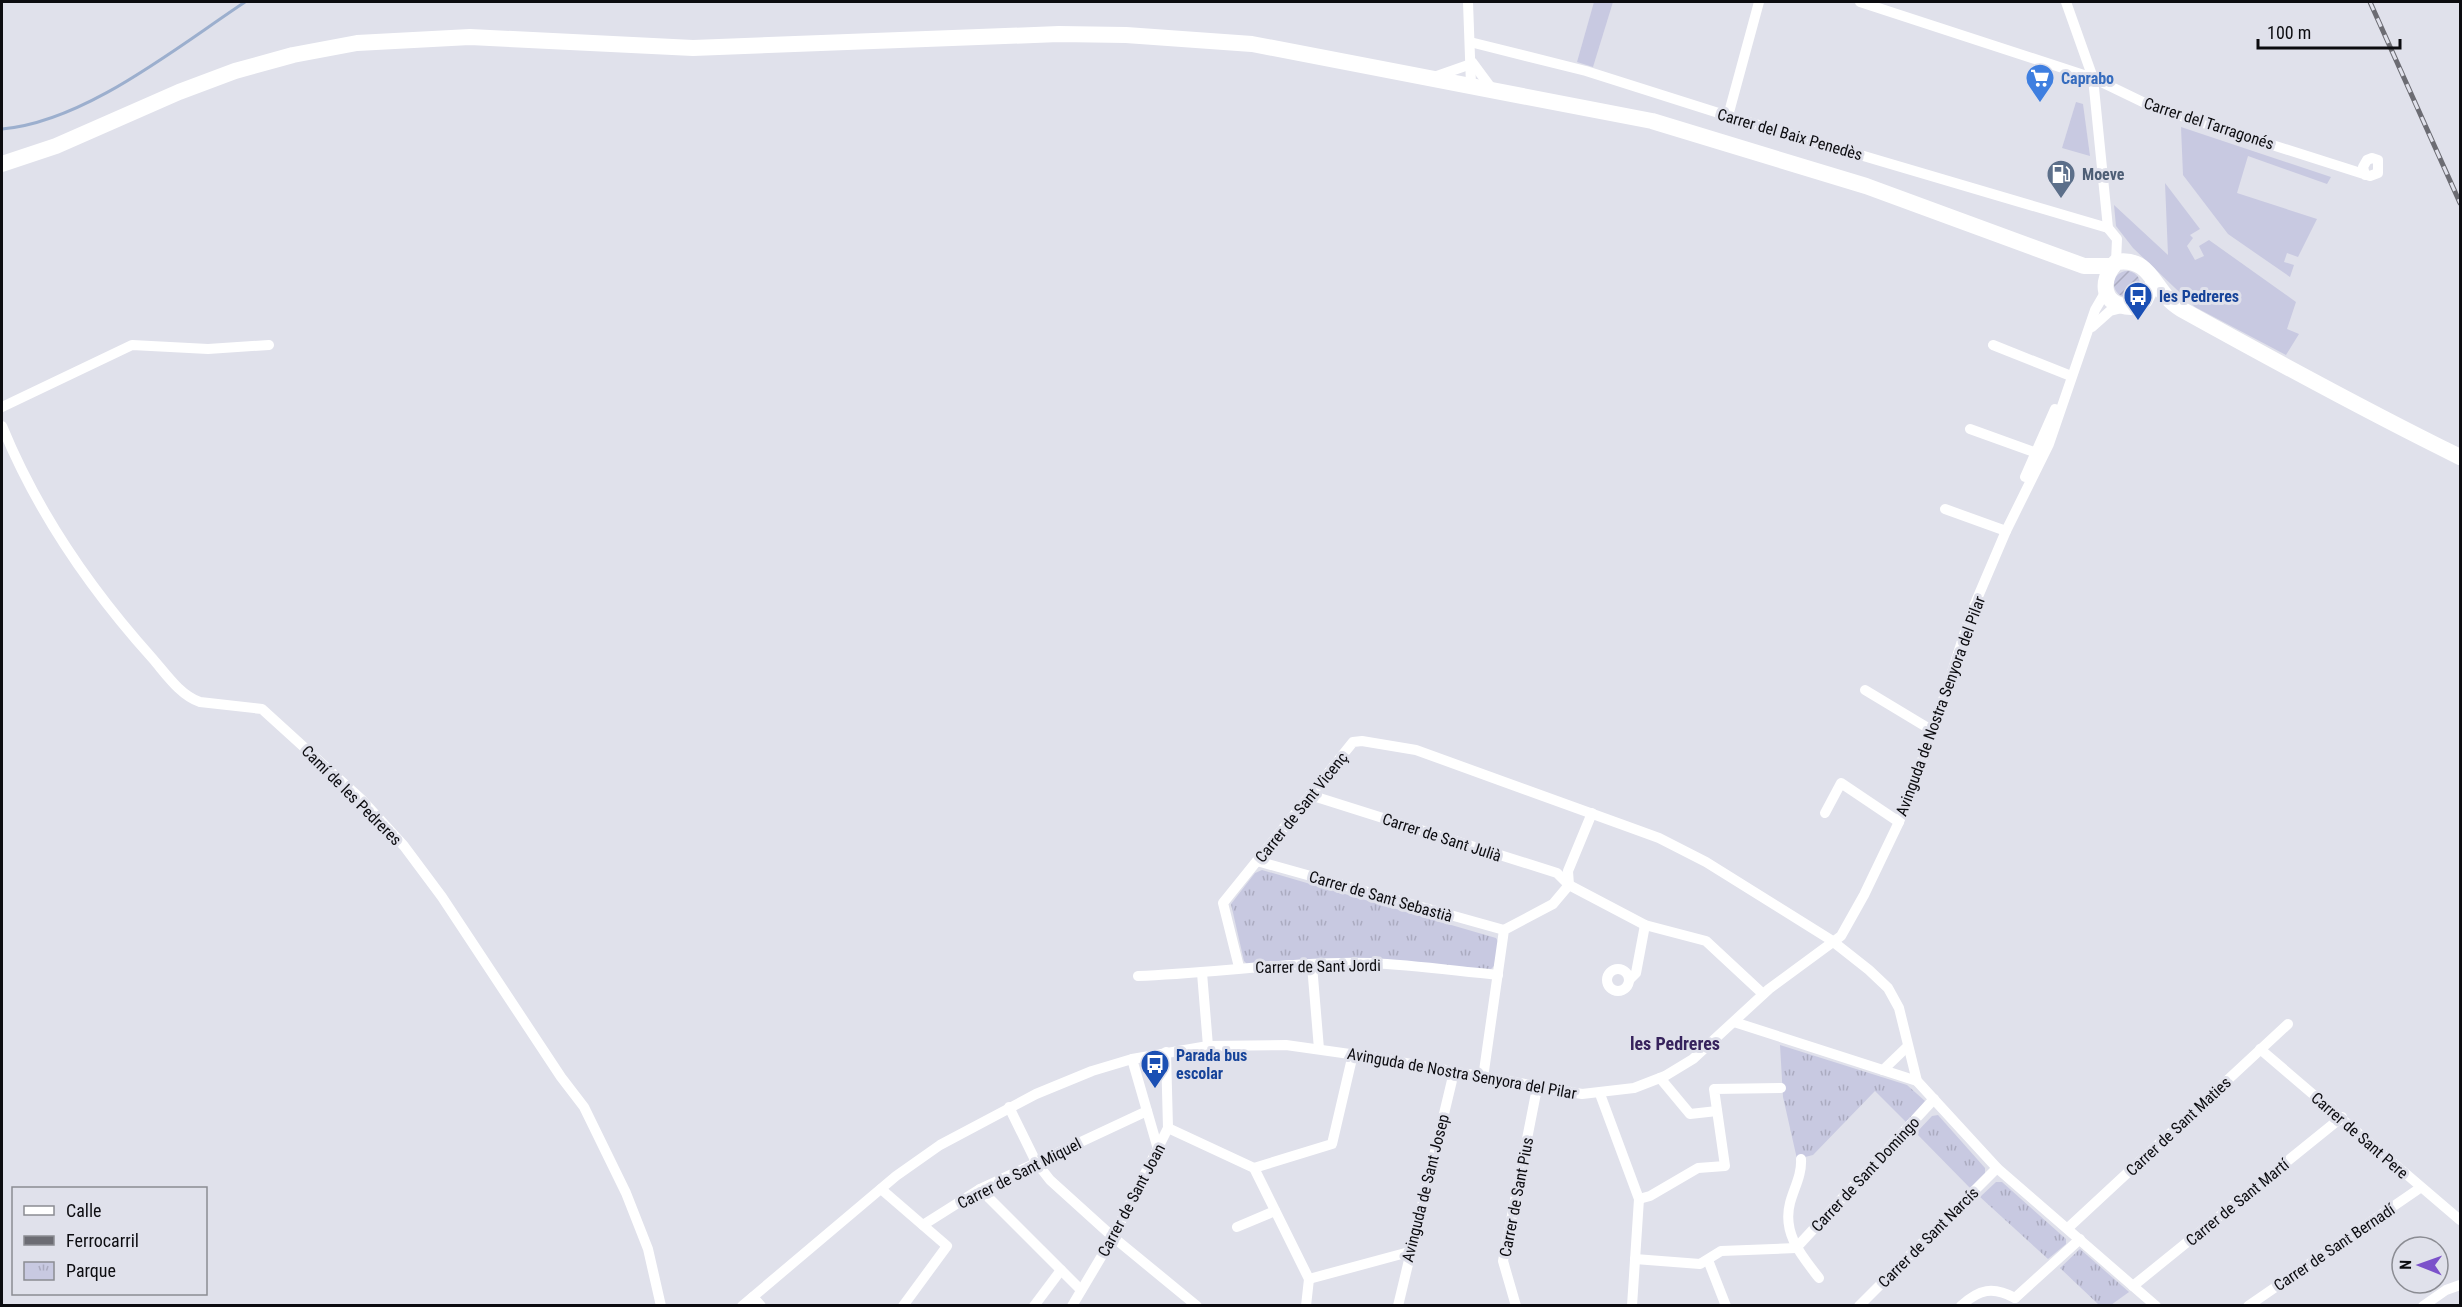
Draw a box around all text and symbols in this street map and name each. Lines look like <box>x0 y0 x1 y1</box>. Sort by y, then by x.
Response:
scale bar <box>2258 12 2400 50</box>
text: 100 m <box>2267 22 2311 43</box>
supermarket icon: Caprabo <box>2024 62 2056 104</box>
place label: Caprabo <box>2061 69 2114 88</box>
street label: Carrer del Tarragonés <box>2141 93 2276 153</box>
street label: Carrer del Baix Penedès <box>1715 105 1865 164</box>
fuel station icon: Moeve <box>2045 158 2077 200</box>
place label: Moeve <box>2082 165 2125 184</box>
bus stop icon: les Pedreres <box>2122 280 2154 322</box>
place label: les Pedreres <box>2159 287 2239 306</box>
street label: Avinguda de Nostra Senyora del Pilar <box>1892 594 1989 819</box>
street label: Camí de les Pedreres <box>298 741 406 849</box>
street label: Carrer de Sant Vicenç <box>1251 748 1352 866</box>
street label: Carrer de Sant Julià <box>1380 809 1504 866</box>
street label: Carrer de Sant Sebastià <box>1307 867 1455 926</box>
street label: Carrer de Sant Jordi <box>1255 956 1381 977</box>
district label: les Pedreres <box>1630 1033 1720 1054</box>
street label: Avinguda de Nostra Senyora del Pilar <box>1346 1044 1578 1103</box>
place label: Parada bus escolar <box>1176 1046 1247 1083</box>
bus stop icon: Parada bus escolar <box>1139 1048 1171 1090</box>
street label: Carrer de Sant Maties <box>2122 1073 2235 1180</box>
street label: Carrer de Sant Pere <box>2307 1088 2412 1183</box>
street label: Avinguda de Sant Josep <box>1398 1112 1453 1264</box>
street label: Carrer de Sant Domingo <box>1807 1113 1924 1236</box>
street label: Carrer de Sant Miquel <box>954 1134 1084 1213</box>
street label: Carrer de Sant Pius <box>1496 1136 1537 1258</box>
street label: Carrer de Sant Joan <box>1094 1141 1169 1260</box>
street label: Carrer de Sant Martí <box>2182 1154 2294 1250</box>
street label: Carrer de Sant Narcís <box>1874 1183 1983 1292</box>
legend <box>12 1187 207 1295</box>
street label: Carrer de Sant Bernadí <box>2270 1199 2399 1295</box>
text: Calle <box>66 1200 102 1221</box>
text: Ferrocarril <box>66 1230 139 1251</box>
north arrow <box>2390 1235 2450 1295</box>
text: Parque <box>66 1260 116 1281</box>
text: N <box>2396 1260 2415 1270</box>

